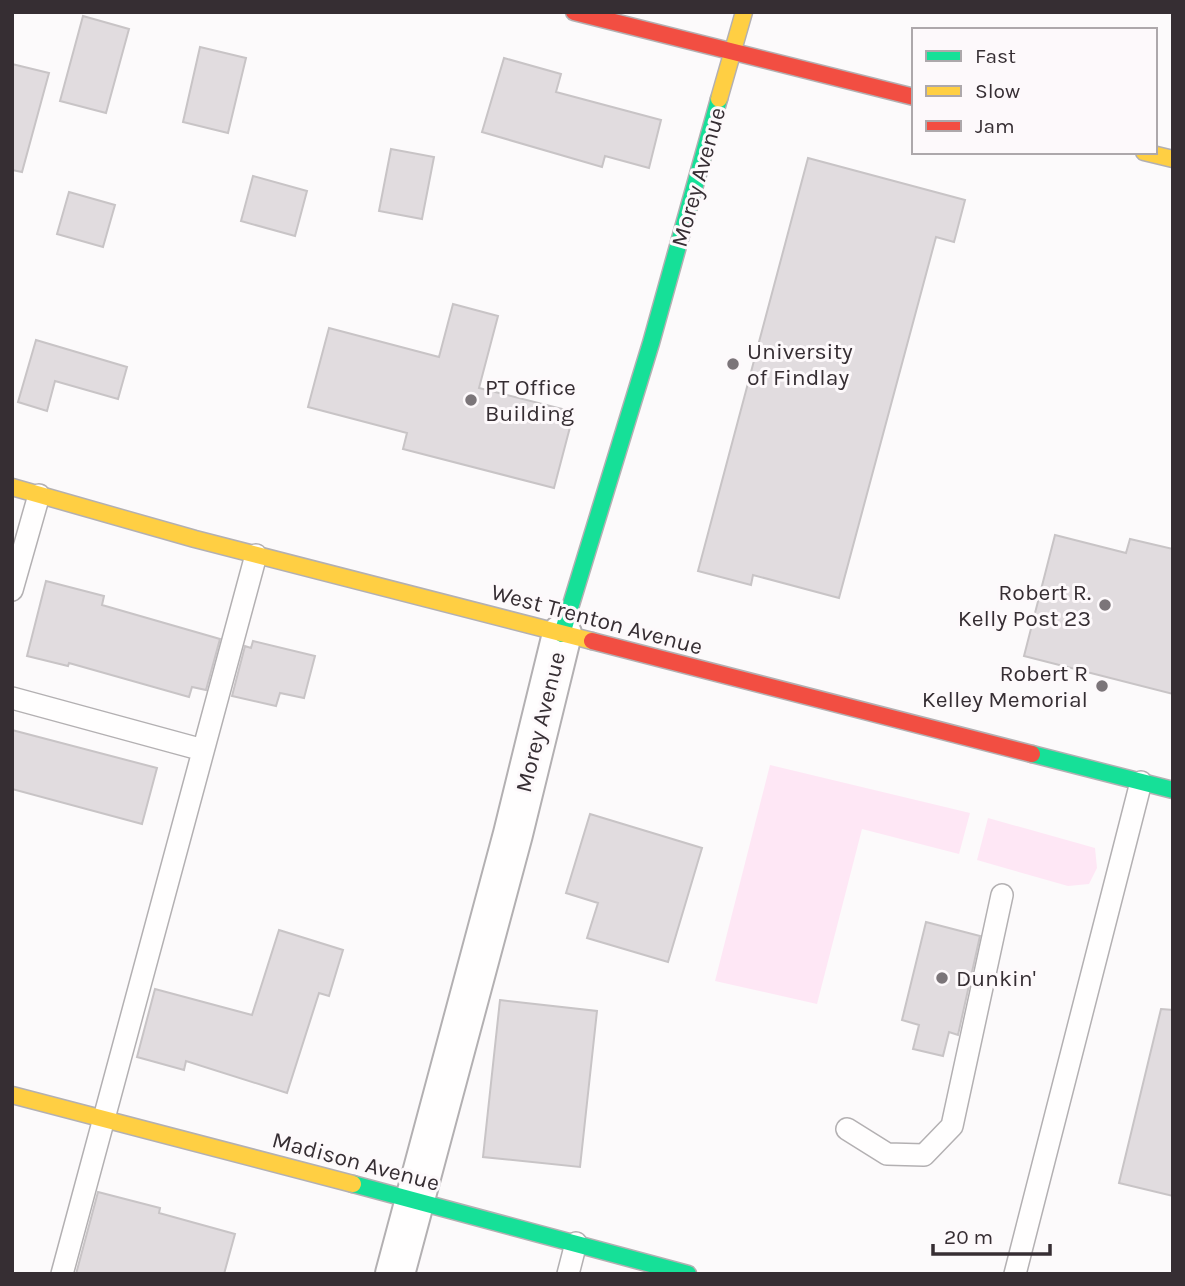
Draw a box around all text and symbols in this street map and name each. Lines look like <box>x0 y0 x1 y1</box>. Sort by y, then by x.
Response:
legend <box>912 28 1157 154</box>
text: Fast <box>975 44 1016 68</box>
text: Slow <box>975 79 1020 103</box>
street label: Morey Avenue <box>666 104 731 250</box>
text: Jam <box>975 114 1015 138</box>
place label: University of Findlay <box>747 338 853 391</box>
marker: University of Findlay <box>725 356 741 372</box>
place label: PT Office Building <box>485 374 576 427</box>
marker: PT Office Building <box>463 392 479 408</box>
street label: West Trenton Avenue <box>488 578 706 661</box>
place label: Robert R. Kelly Post 23 <box>958 579 1091 632</box>
marker: Robert R. Kelly Post 23 <box>1097 597 1113 613</box>
street label: Morey Avenue <box>510 649 571 795</box>
place label: Robert R Kelley Memorial <box>922 660 1088 713</box>
marker: Robert R Kelley Memorial <box>1094 678 1110 694</box>
place label: Dunkin' <box>956 965 1036 992</box>
marker: Dunkin' <box>934 970 950 986</box>
street label: Madison Avenue <box>269 1126 443 1197</box>
scale bar <box>933 1212 1050 1256</box>
text: 20 m <box>944 1225 993 1249</box>

